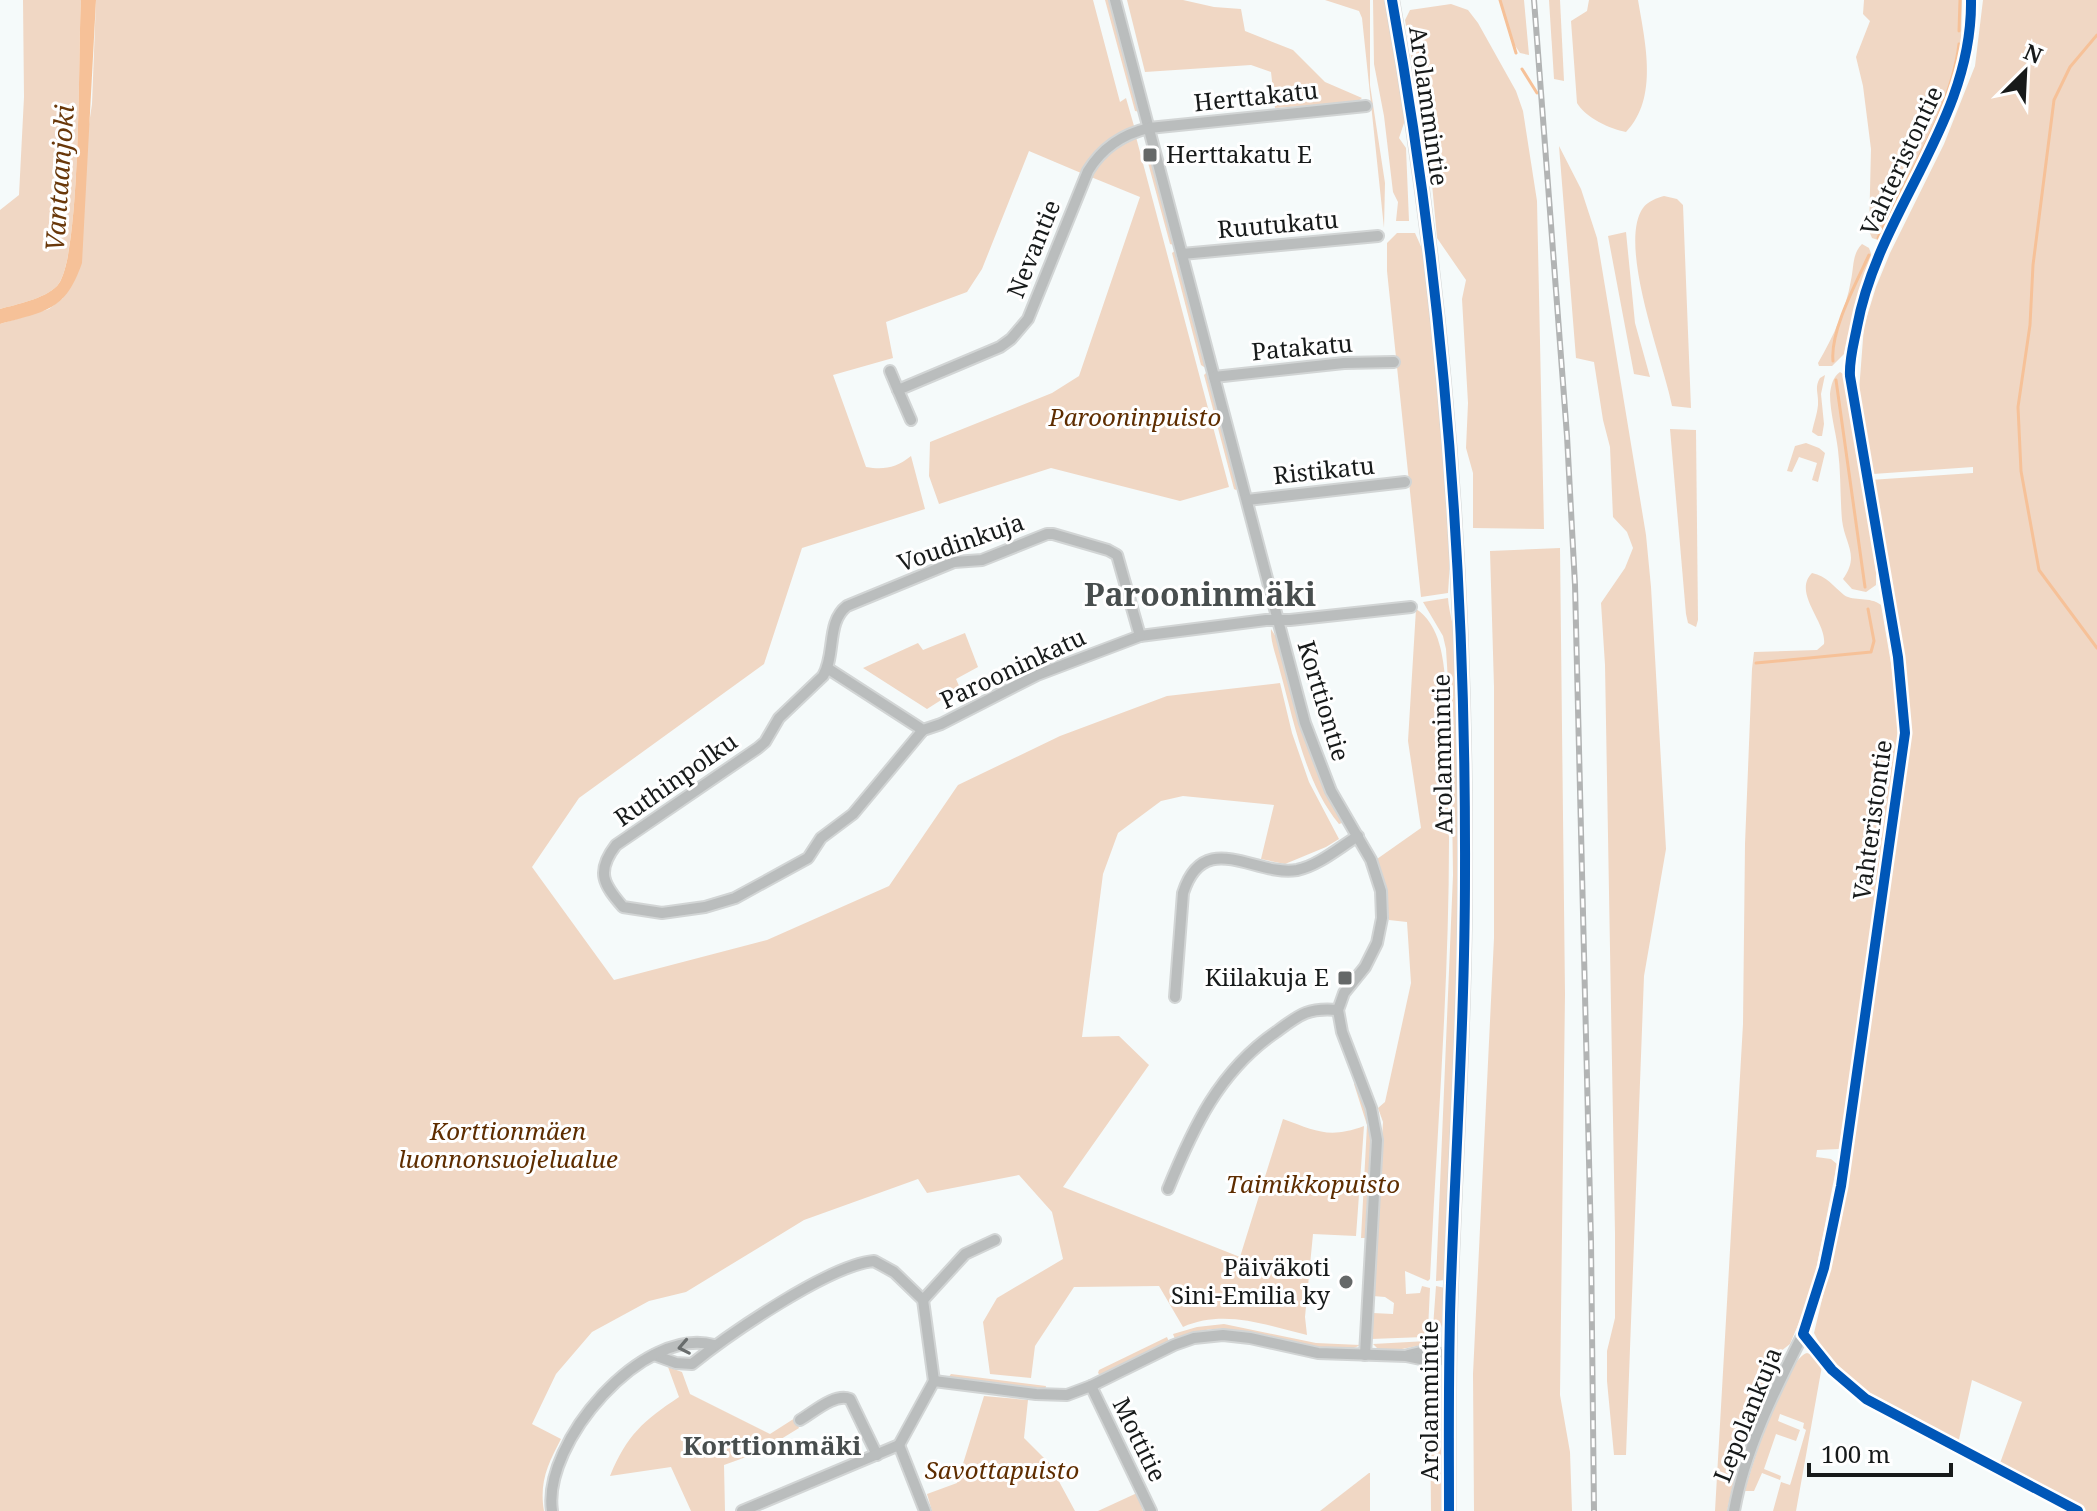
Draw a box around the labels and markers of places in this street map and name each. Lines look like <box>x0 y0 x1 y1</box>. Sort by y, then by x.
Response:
place label: Herttakatu E <box>1166 137 1312 170</box>
marker: Herttakatu E <box>1141 146 1159 164</box>
place label: Kiilakuja E <box>1205 960 1329 993</box>
marker: Kiilakuja E <box>1336 969 1354 987</box>
place label: Päiväkoti Sini-Emilia ky <box>1171 1250 1330 1311</box>
marker: Päiväkoti Sini-Emilia ky <box>1337 1273 1355 1291</box>

